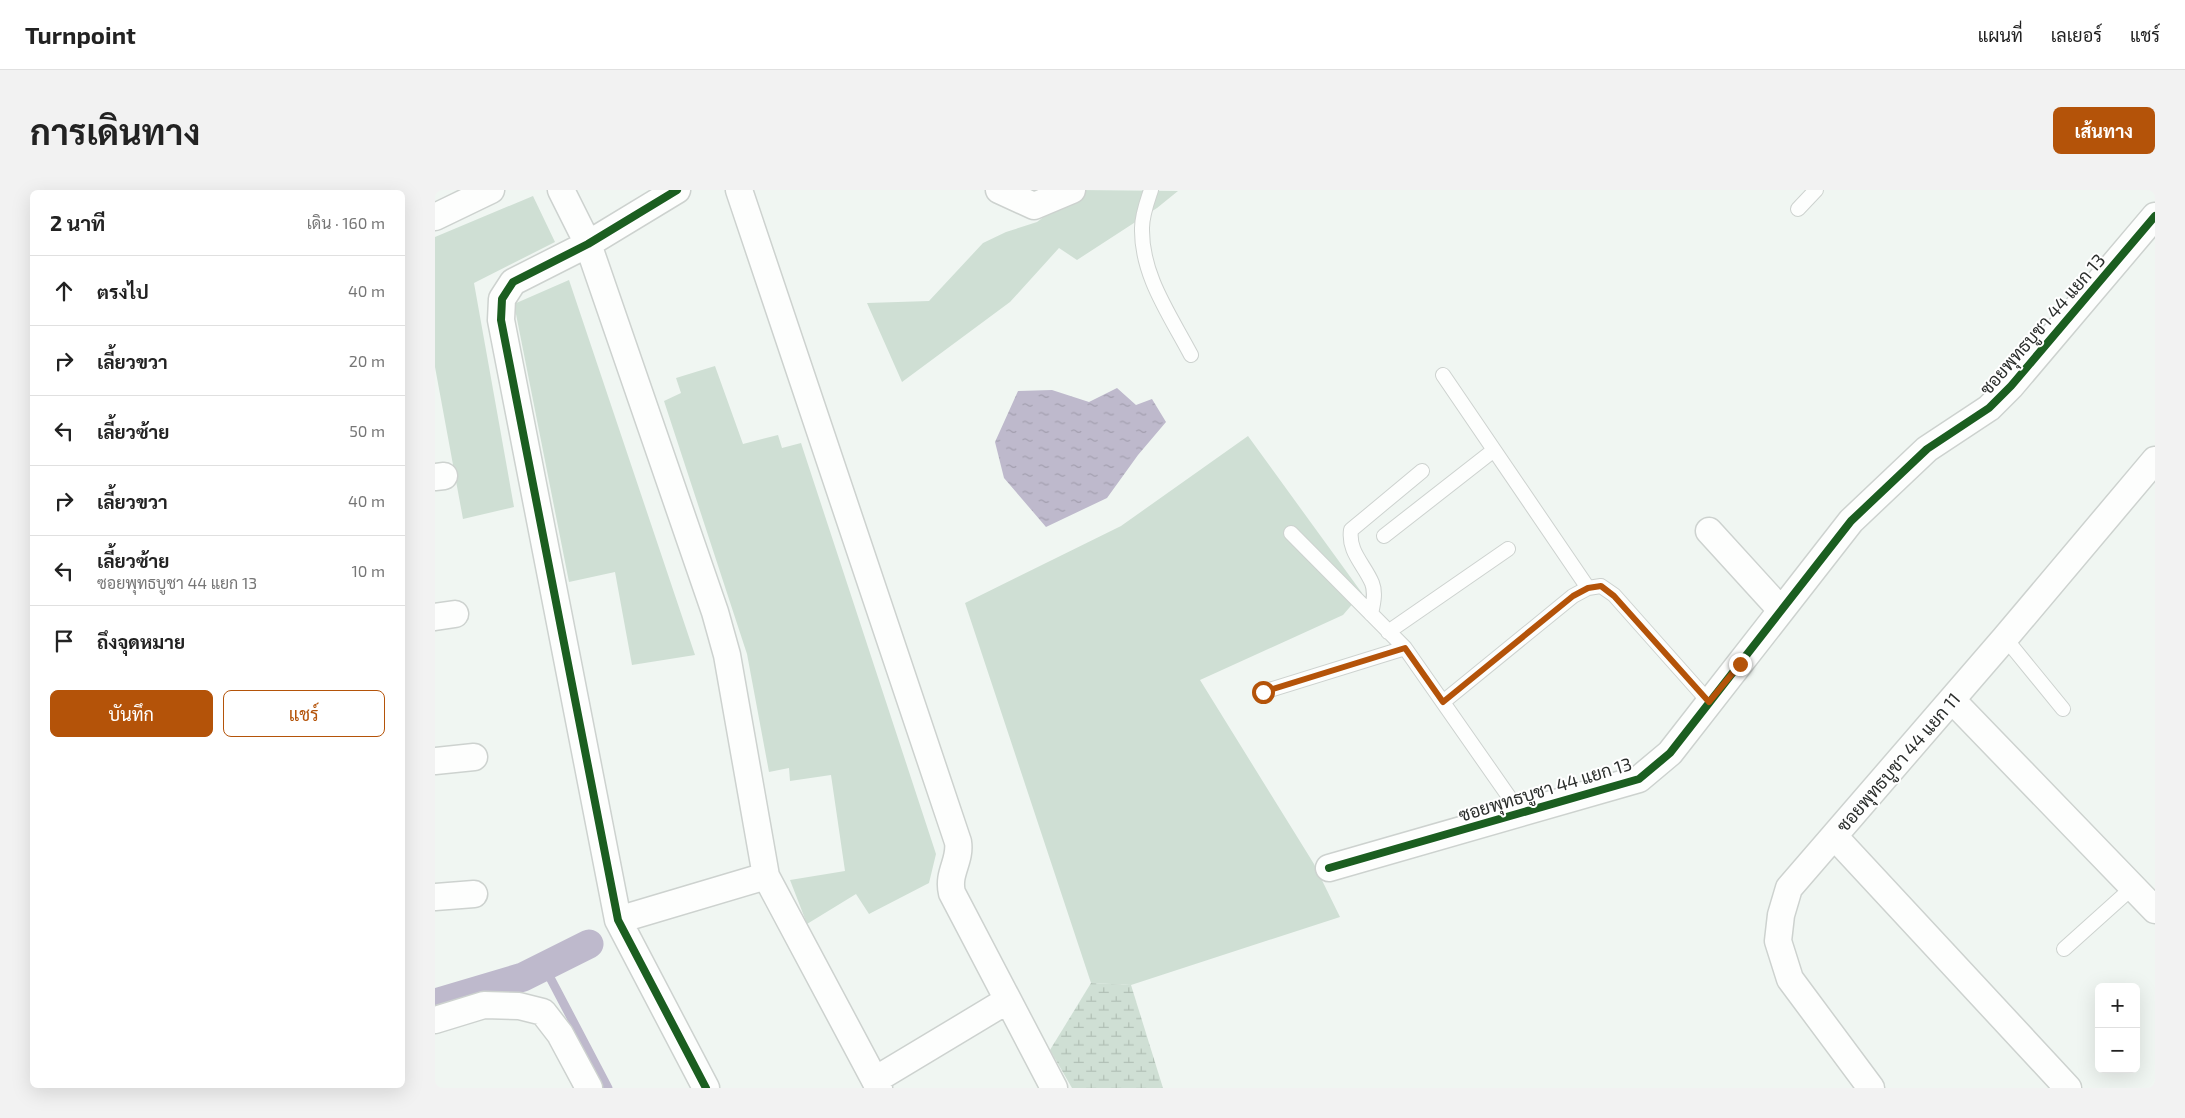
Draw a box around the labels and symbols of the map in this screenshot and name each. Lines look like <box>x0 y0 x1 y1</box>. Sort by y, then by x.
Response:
street label: ซอยพุทธบูชา 44 แยก 13 <box>1975 249 2112 401</box>
route end <box>1729 653 1752 676</box>
route start <box>1252 681 1275 704</box>
street label: ซอยพุทธบูชา 44 แยก 11 <box>1832 688 1967 838</box>
street label: ซอยพุทธบูชา 44 แยก 13 <box>1456 752 1635 829</box>

